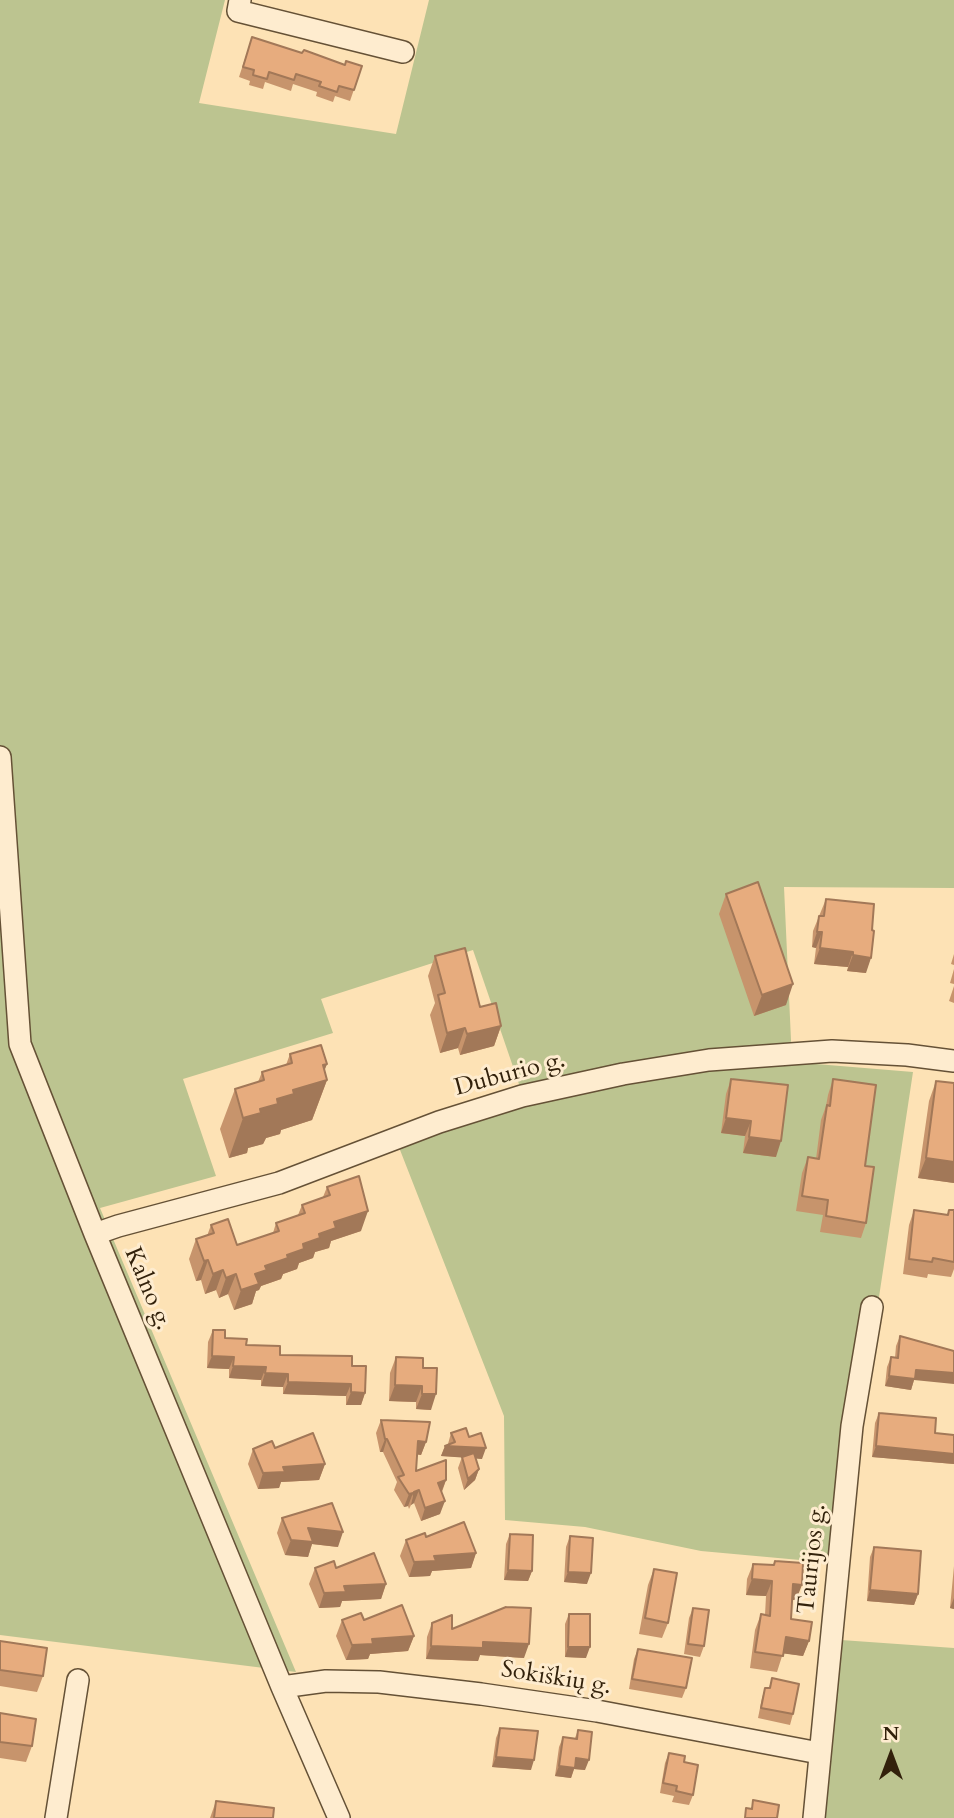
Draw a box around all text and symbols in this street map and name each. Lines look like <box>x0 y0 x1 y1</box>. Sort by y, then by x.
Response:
street label: Duburio g. <box>452 1046 568 1104</box>
street label: Kalno g. <box>117 1243 177 1335</box>
street label: Taurijos g. <box>793 1503 833 1615</box>
street label: Sokiškių g. <box>499 1656 613 1702</box>
north arrow <box>856 1720 926 1790</box>
text: N <box>883 1721 899 1747</box>

